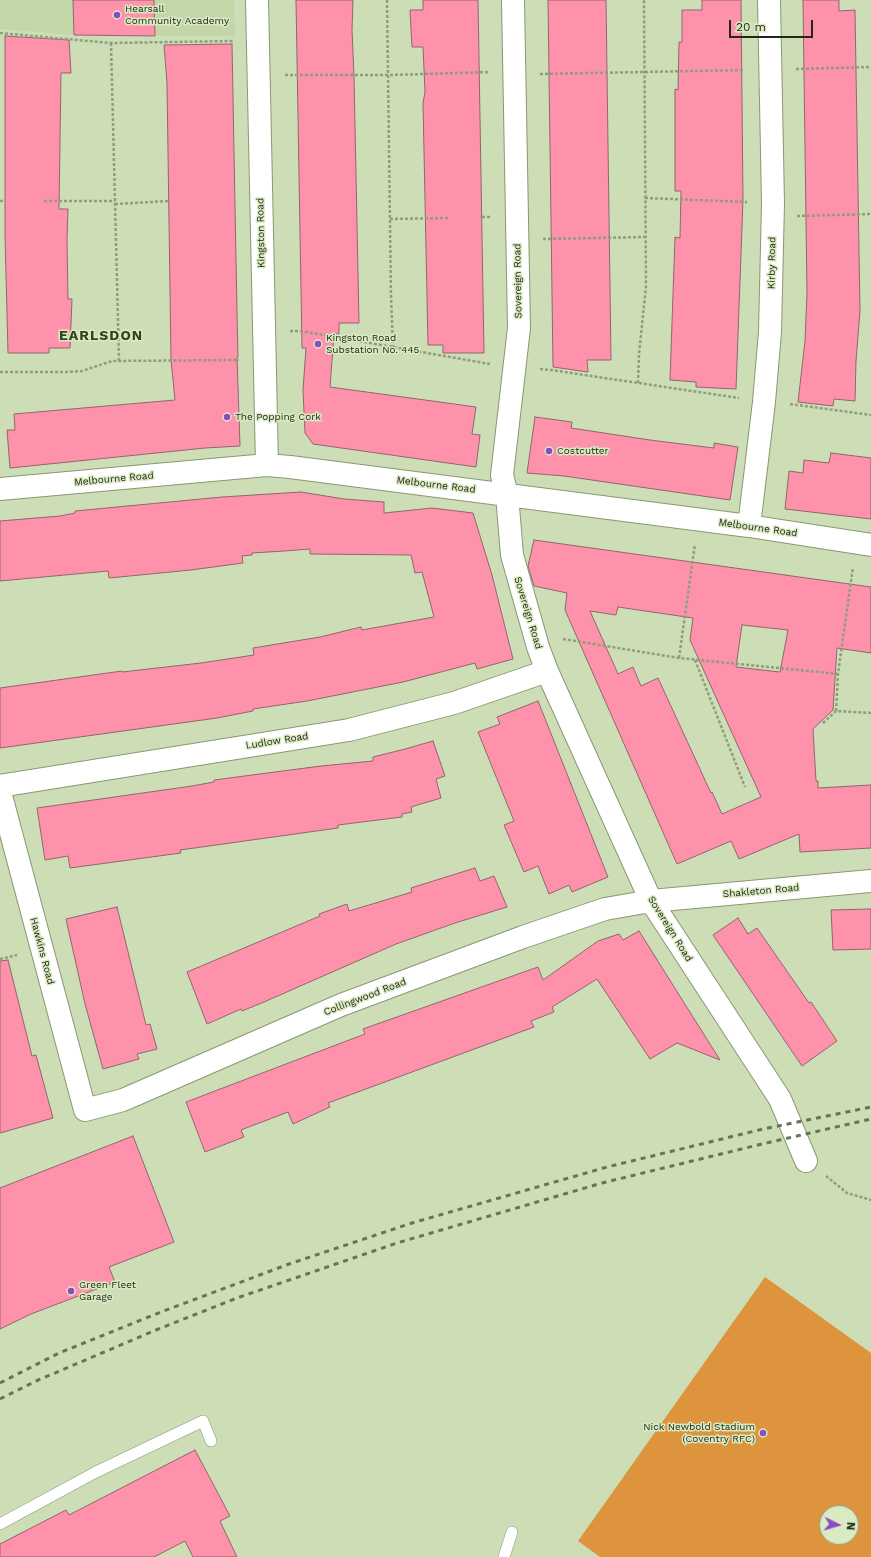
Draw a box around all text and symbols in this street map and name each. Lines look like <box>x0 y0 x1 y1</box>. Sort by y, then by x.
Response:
place label: Hearsall Community Academy <box>125 3 229 26</box>
marker: Hearsall Community Academy <box>112 10 122 20</box>
scale bar <box>731 12 815 38</box>
text: 20 m <box>736 20 766 34</box>
street label: Kingston Road <box>254 198 268 268</box>
street label: Kirby Road <box>766 237 778 289</box>
street label: Sovereign Road <box>511 243 525 319</box>
district label: EARLSDON <box>59 328 143 344</box>
place label: Kingston Road Substation No. 445 <box>326 332 419 356</box>
marker: Kingston Road Substation No. 445 <box>313 339 323 349</box>
place label: The Popping Cork <box>235 411 321 423</box>
marker: The Popping Cork <box>222 412 232 422</box>
place label: Costcutter <box>557 445 609 457</box>
marker: Costcutter <box>544 446 554 456</box>
street label: Melbourne Road <box>74 470 154 488</box>
street label: Melbourne Road <box>396 474 476 496</box>
street label: Melbourne Road <box>718 517 798 539</box>
street label: Sovereign Road <box>511 575 545 651</box>
street label: Ludlow Road <box>245 730 309 752</box>
street label: Shakleton Road <box>722 882 800 900</box>
street label: Sovereign Road <box>645 894 695 964</box>
street label: Hawkins Road <box>27 916 57 986</box>
street label: Collingwood Road <box>322 976 408 1018</box>
place label: Green Fleet Garage <box>79 1279 136 1302</box>
marker: Green Fleet Garage <box>66 1286 76 1296</box>
place label: Nick Newbold Stadium (Coventry RFC) <box>643 1421 755 1444</box>
marker: Nick Newbold Stadium (Coventry RFC) <box>758 1428 768 1438</box>
north arrow <box>819 1505 859 1545</box>
text: N <box>844 1521 857 1531</box>

